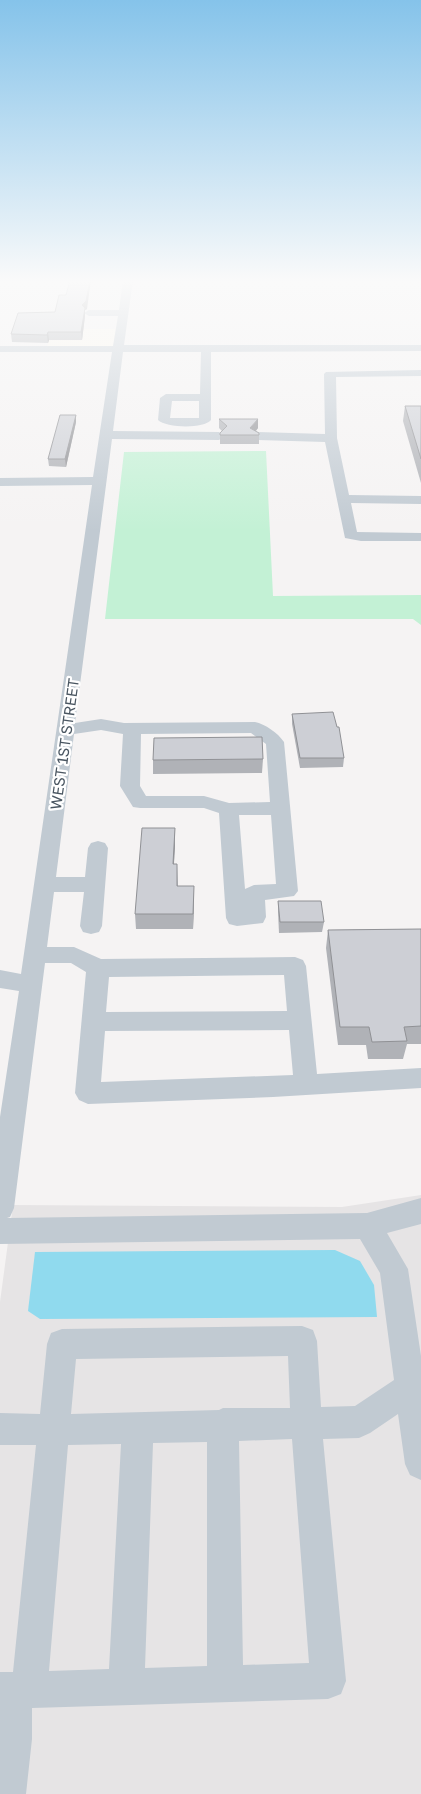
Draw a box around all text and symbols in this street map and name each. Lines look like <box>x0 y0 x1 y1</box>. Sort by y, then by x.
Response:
street label: WEST 1ST STREET <box>46 677 82 811</box>

